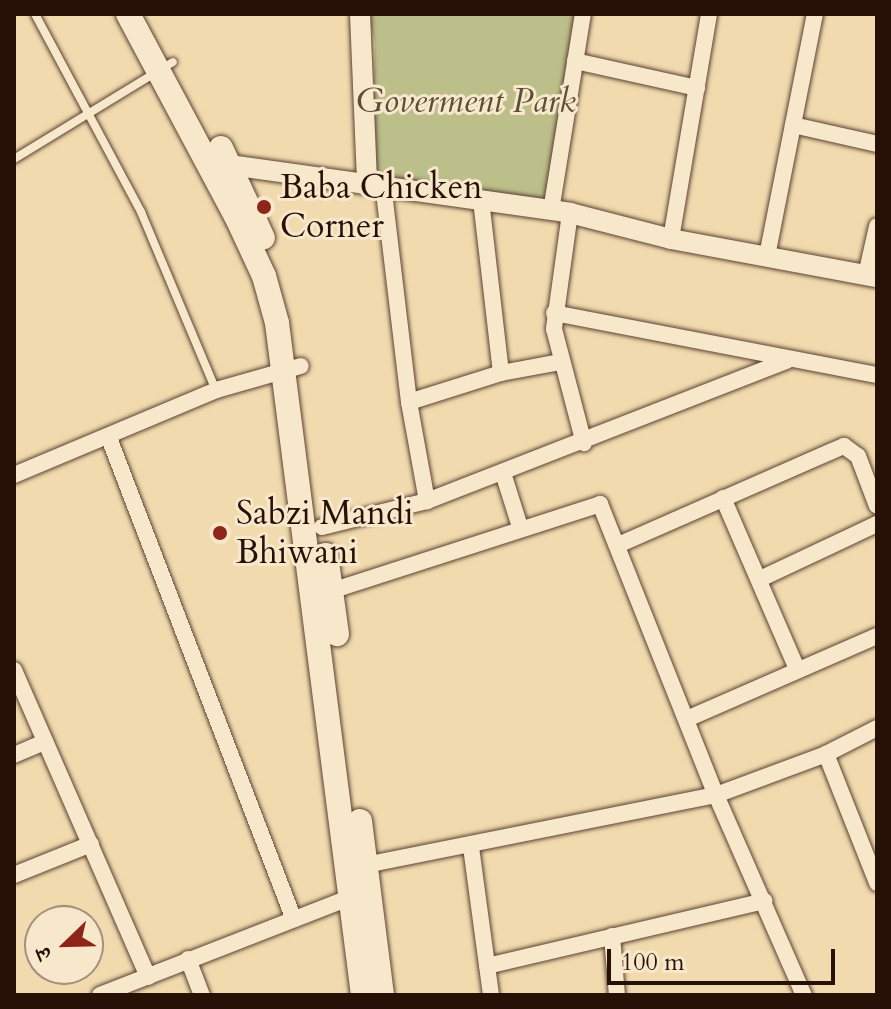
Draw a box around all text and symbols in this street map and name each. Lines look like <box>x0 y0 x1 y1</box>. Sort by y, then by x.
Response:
park label: Goverment Park <box>356 82 576 122</box>
place label: Baba Chicken Corner <box>280 167 483 246</box>
marker: Baba Chicken Corner <box>255 198 273 216</box>
place label: Sabzi Mandi Bhiwani <box>236 493 414 572</box>
marker: Sabzi Mandi Bhiwani <box>211 524 229 542</box>
north arrow <box>24 905 104 985</box>
scale bar <box>611 933 839 983</box>
text: उ <box>28 943 60 965</box>
text: 100 m <box>621 946 685 979</box>

